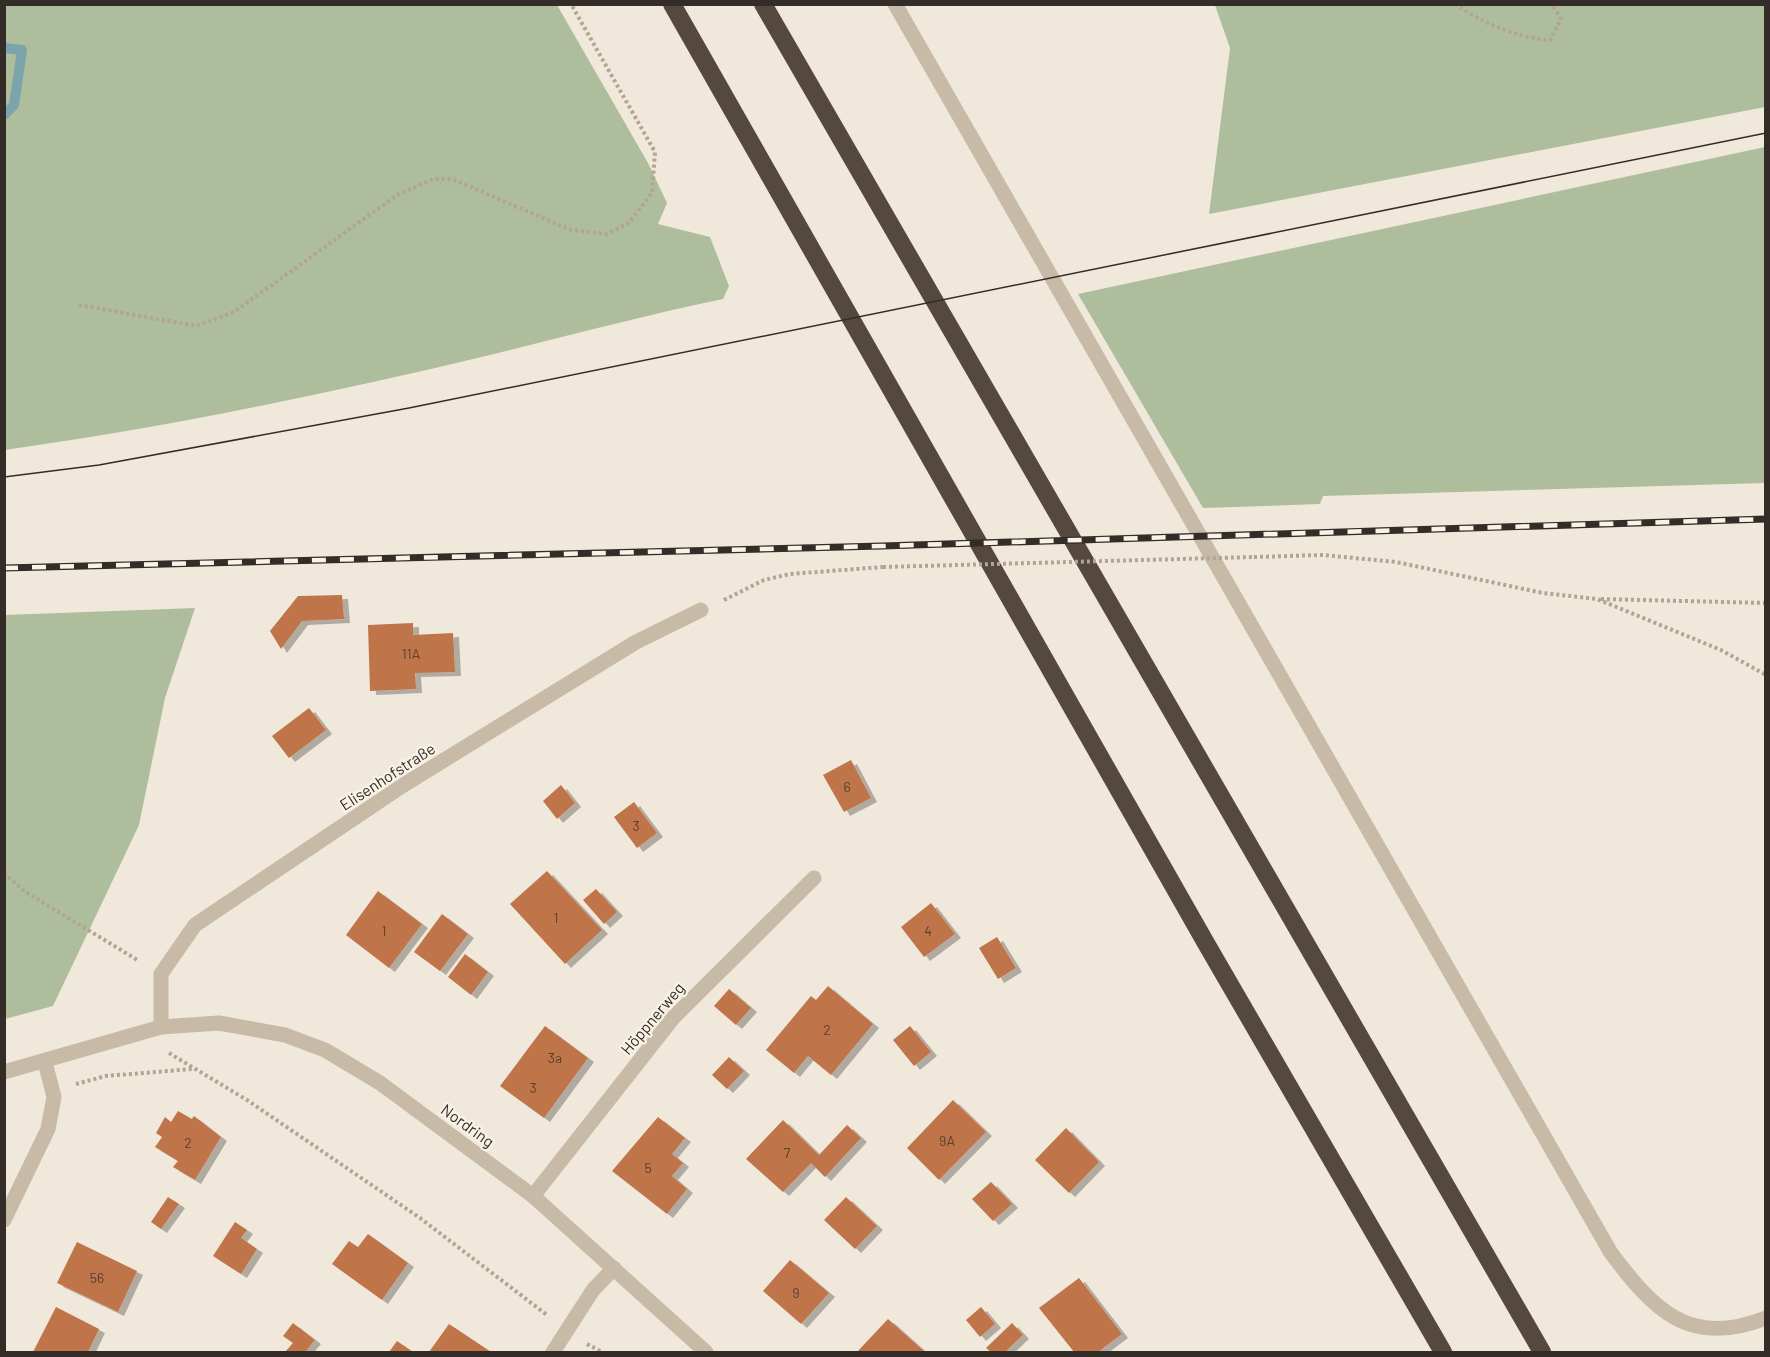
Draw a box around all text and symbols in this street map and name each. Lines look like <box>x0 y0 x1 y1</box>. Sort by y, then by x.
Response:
house number: 11A <box>402 645 421 662</box>
street label: Elisenhofstraße <box>336 738 438 814</box>
house number: 6 <box>843 778 851 795</box>
house number: 3 <box>632 817 640 834</box>
house number: 1 <box>554 909 558 926</box>
house number: 1 <box>382 922 386 939</box>
house number: 4 <box>924 922 932 939</box>
street label: Höppnerweg <box>616 978 688 1058</box>
house number: 2 <box>823 1021 831 1038</box>
house number: 3a <box>548 1049 562 1066</box>
house number: 3 <box>529 1079 537 1096</box>
street label: Nordring <box>438 1099 498 1151</box>
house number: 9A <box>939 1132 955 1149</box>
house number: 2 <box>184 1134 192 1151</box>
house number: 7 <box>784 1144 791 1161</box>
house number: 5 <box>644 1159 652 1176</box>
house number: 56 <box>90 1269 104 1286</box>
house number: 9 <box>792 1284 800 1301</box>

